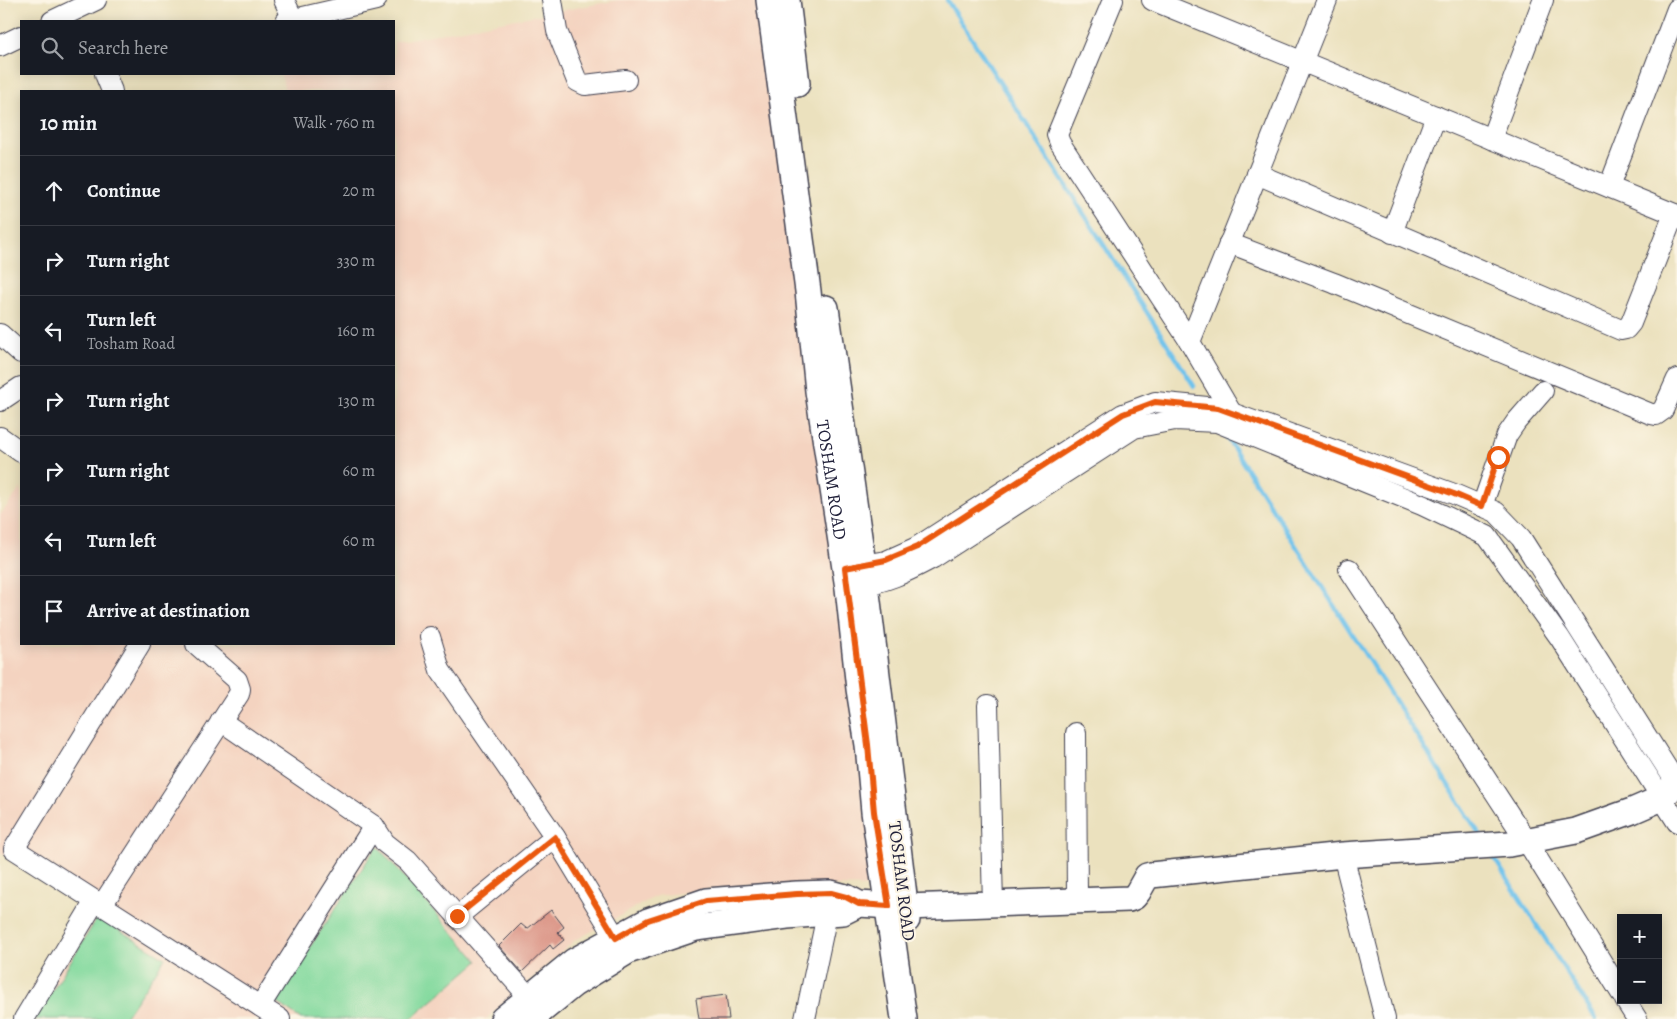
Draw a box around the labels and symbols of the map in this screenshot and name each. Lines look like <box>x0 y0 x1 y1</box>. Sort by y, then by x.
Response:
street label: TOSHAM ROAD <box>811 418 852 541</box>
route start <box>1487 446 1510 469</box>
street label: TOSHAM ROAD <box>883 820 921 942</box>
route end <box>446 905 469 928</box>

